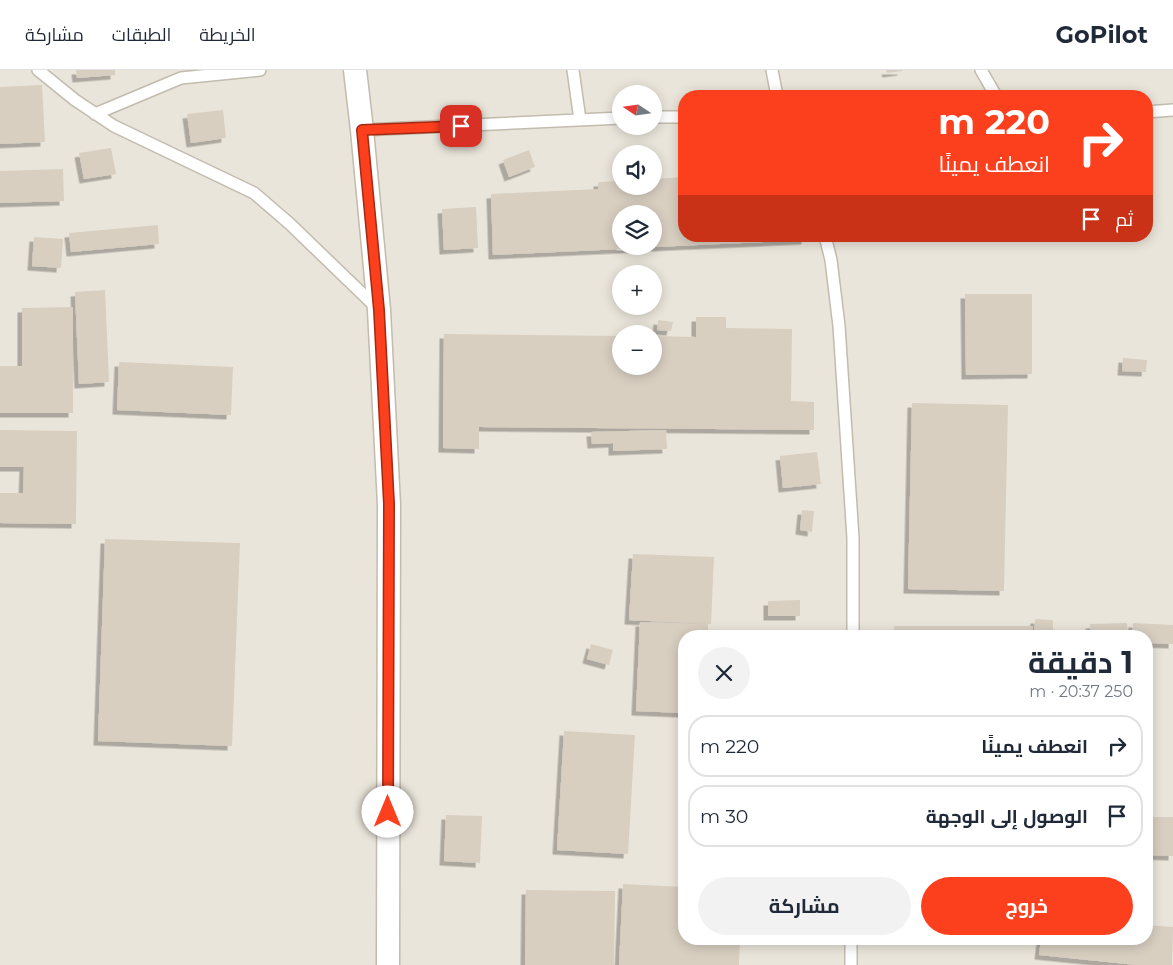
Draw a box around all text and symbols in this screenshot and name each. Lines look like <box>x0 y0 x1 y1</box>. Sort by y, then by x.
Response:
text: GoPilot <box>1056 20 1148 49</box>
text: مشاركة <box>25 24 84 46</box>
text: الطبقات <box>112 24 171 46</box>
text: الخريطة <box>199 24 256 46</box>
north arrow <box>612 85 662 135</box>
map controls <box>612 85 662 375</box>
text: 220 m <box>938 100 1050 143</box>
pin <box>440 105 482 147</box>
icon: right <box>1068 110 1133 175</box>
icon: arrive <box>447 112 475 140</box>
button: sound <box>612 145 662 195</box>
text: انعطف يمينًا <box>939 151 1050 178</box>
button: layers <box>612 205 662 255</box>
icon: arrive <box>1077 205 1105 233</box>
text: ثم <box>1115 208 1133 231</box>
button: + <box>612 265 662 315</box>
button: − <box>612 325 662 375</box>
text: 1 دقيقة <box>1028 644 1133 681</box>
button: close <box>698 647 750 699</box>
text: 250 m · 20:37 <box>1029 682 1133 701</box>
icon: right <box>1103 732 1131 760</box>
text: 220 m <box>700 735 759 758</box>
text: انعطف يمينًا <box>981 735 1088 758</box>
position arrow <box>361 785 413 837</box>
icon: arrive <box>1103 802 1131 830</box>
text: 30 m <box>700 805 748 828</box>
text: الوصول إلى الوجهة <box>926 805 1088 828</box>
button: مشاركة <box>698 877 911 935</box>
button: خروج <box>921 877 1133 935</box>

